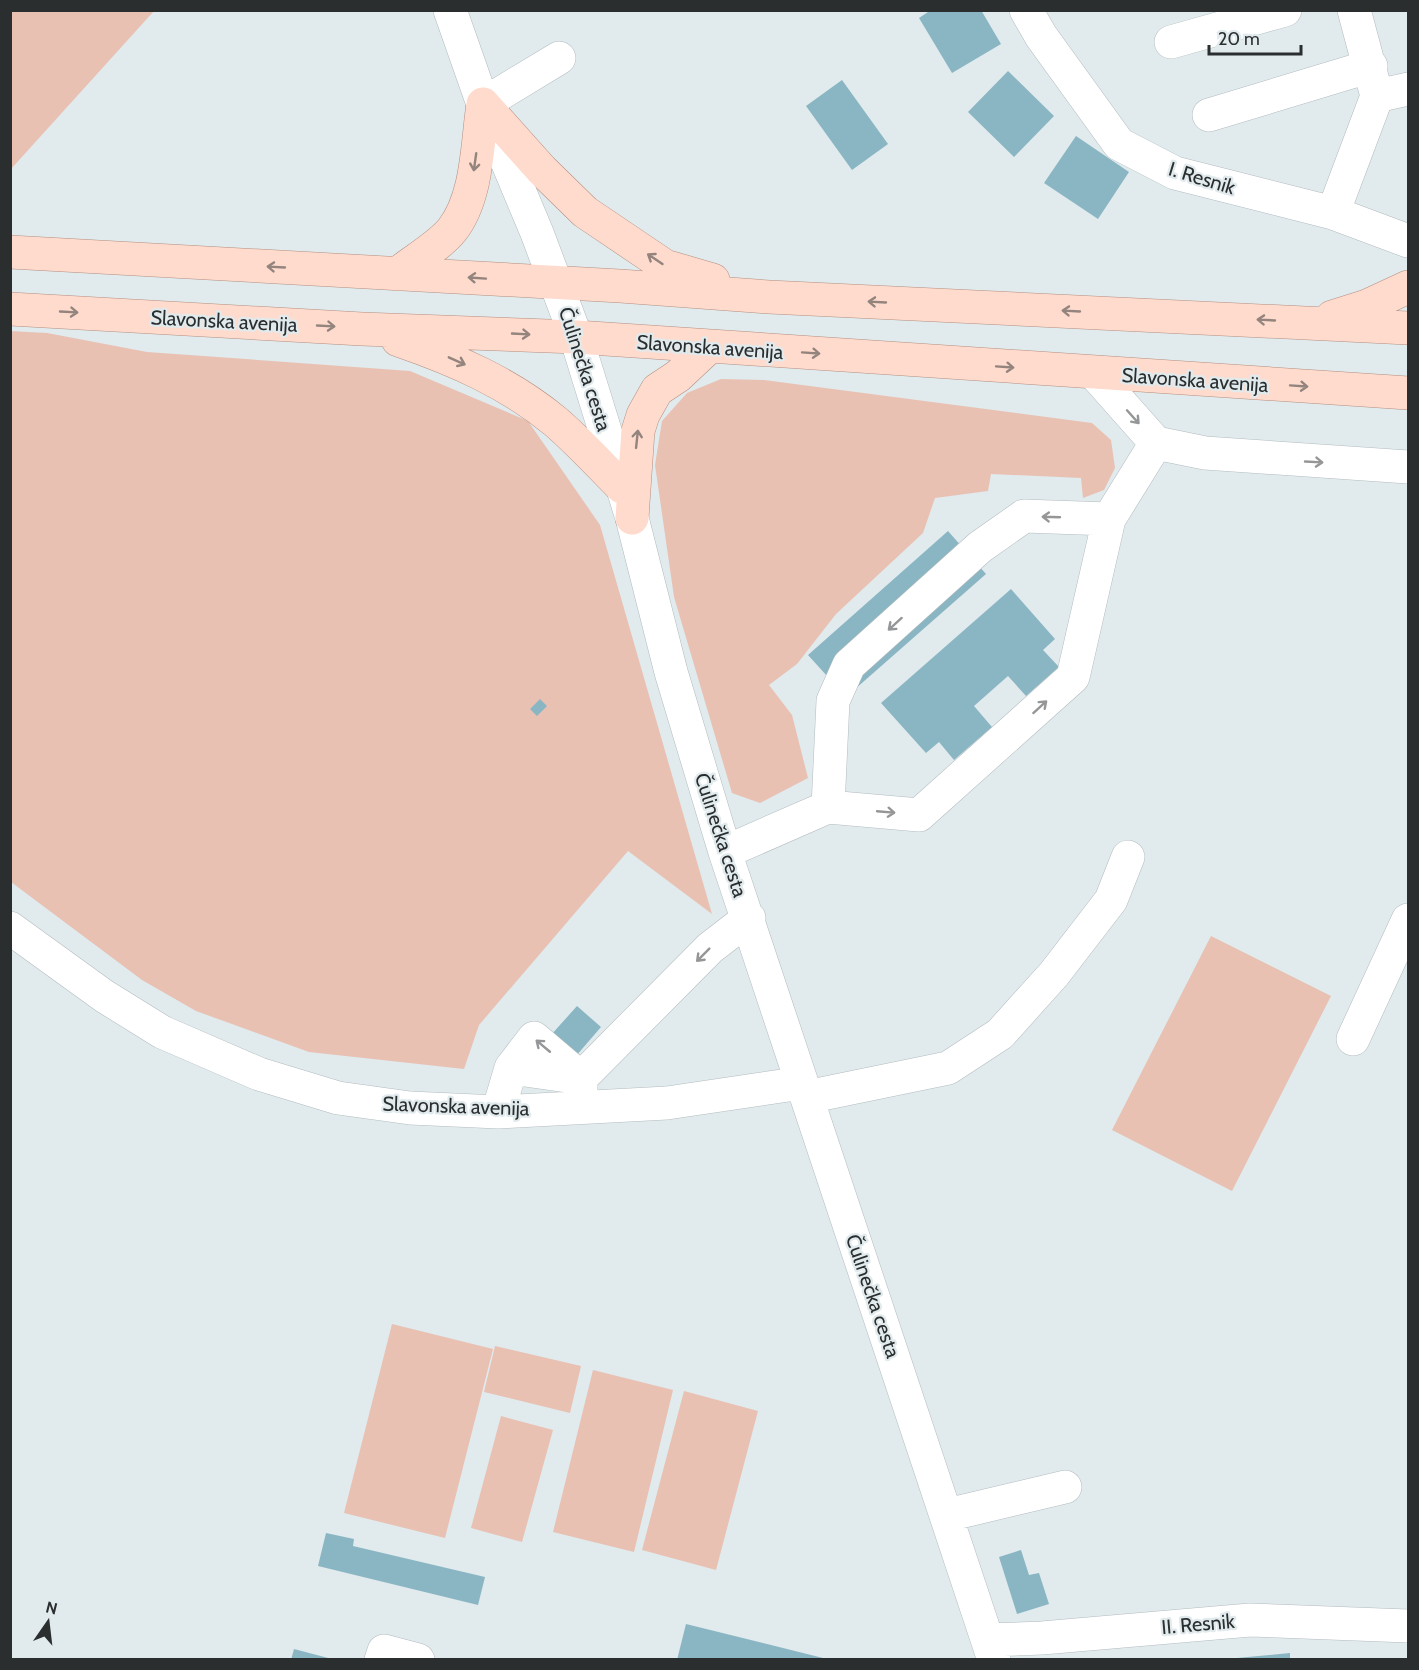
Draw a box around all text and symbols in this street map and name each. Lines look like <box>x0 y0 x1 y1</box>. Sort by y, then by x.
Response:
scale bar <box>1209 18 1300 56</box>
text: 20 m <box>1218 28 1260 50</box>
one-way arrow <box>469 151 480 171</box>
street label: I. Resnik <box>1166 157 1238 199</box>
one-way arrow <box>647 253 663 265</box>
one-way arrow <box>266 261 286 272</box>
one-way arrow <box>468 273 488 284</box>
one-way arrow <box>867 297 887 308</box>
street label: Čulinečka cesta <box>554 304 616 434</box>
street label: Slavonska avenija <box>150 305 298 337</box>
one-way arrow <box>58 306 78 317</box>
one-way arrow <box>1062 306 1082 317</box>
one-way arrow <box>1257 314 1277 325</box>
one-way arrow <box>316 321 336 332</box>
one-way arrow <box>511 329 531 340</box>
street label: Slavonska avenija <box>636 330 785 364</box>
one-way arrow <box>800 348 820 359</box>
one-way arrow <box>448 356 466 368</box>
one-way arrow <box>995 362 1015 373</box>
street label: Slavonska avenija <box>1121 363 1270 397</box>
one-way arrow <box>1288 381 1308 392</box>
one-way arrow <box>1126 409 1140 424</box>
one-way arrow <box>632 430 643 449</box>
one-way arrow <box>1304 456 1324 467</box>
one-way arrow <box>1041 512 1061 523</box>
one-way arrow <box>888 617 903 631</box>
one-way arrow <box>1032 700 1047 714</box>
street label: Čulinečka cesta <box>690 770 752 900</box>
one-way arrow <box>876 807 896 818</box>
one-way arrow <box>696 947 711 962</box>
one-way arrow <box>536 1039 551 1053</box>
street label: Slavonska avenija <box>382 1091 530 1121</box>
street label: Čulinečka cesta <box>841 1231 905 1361</box>
north arrow <box>18 1592 78 1652</box>
text: N <box>44 1597 59 1619</box>
street label: II. Resnik <box>1160 1609 1236 1639</box>

